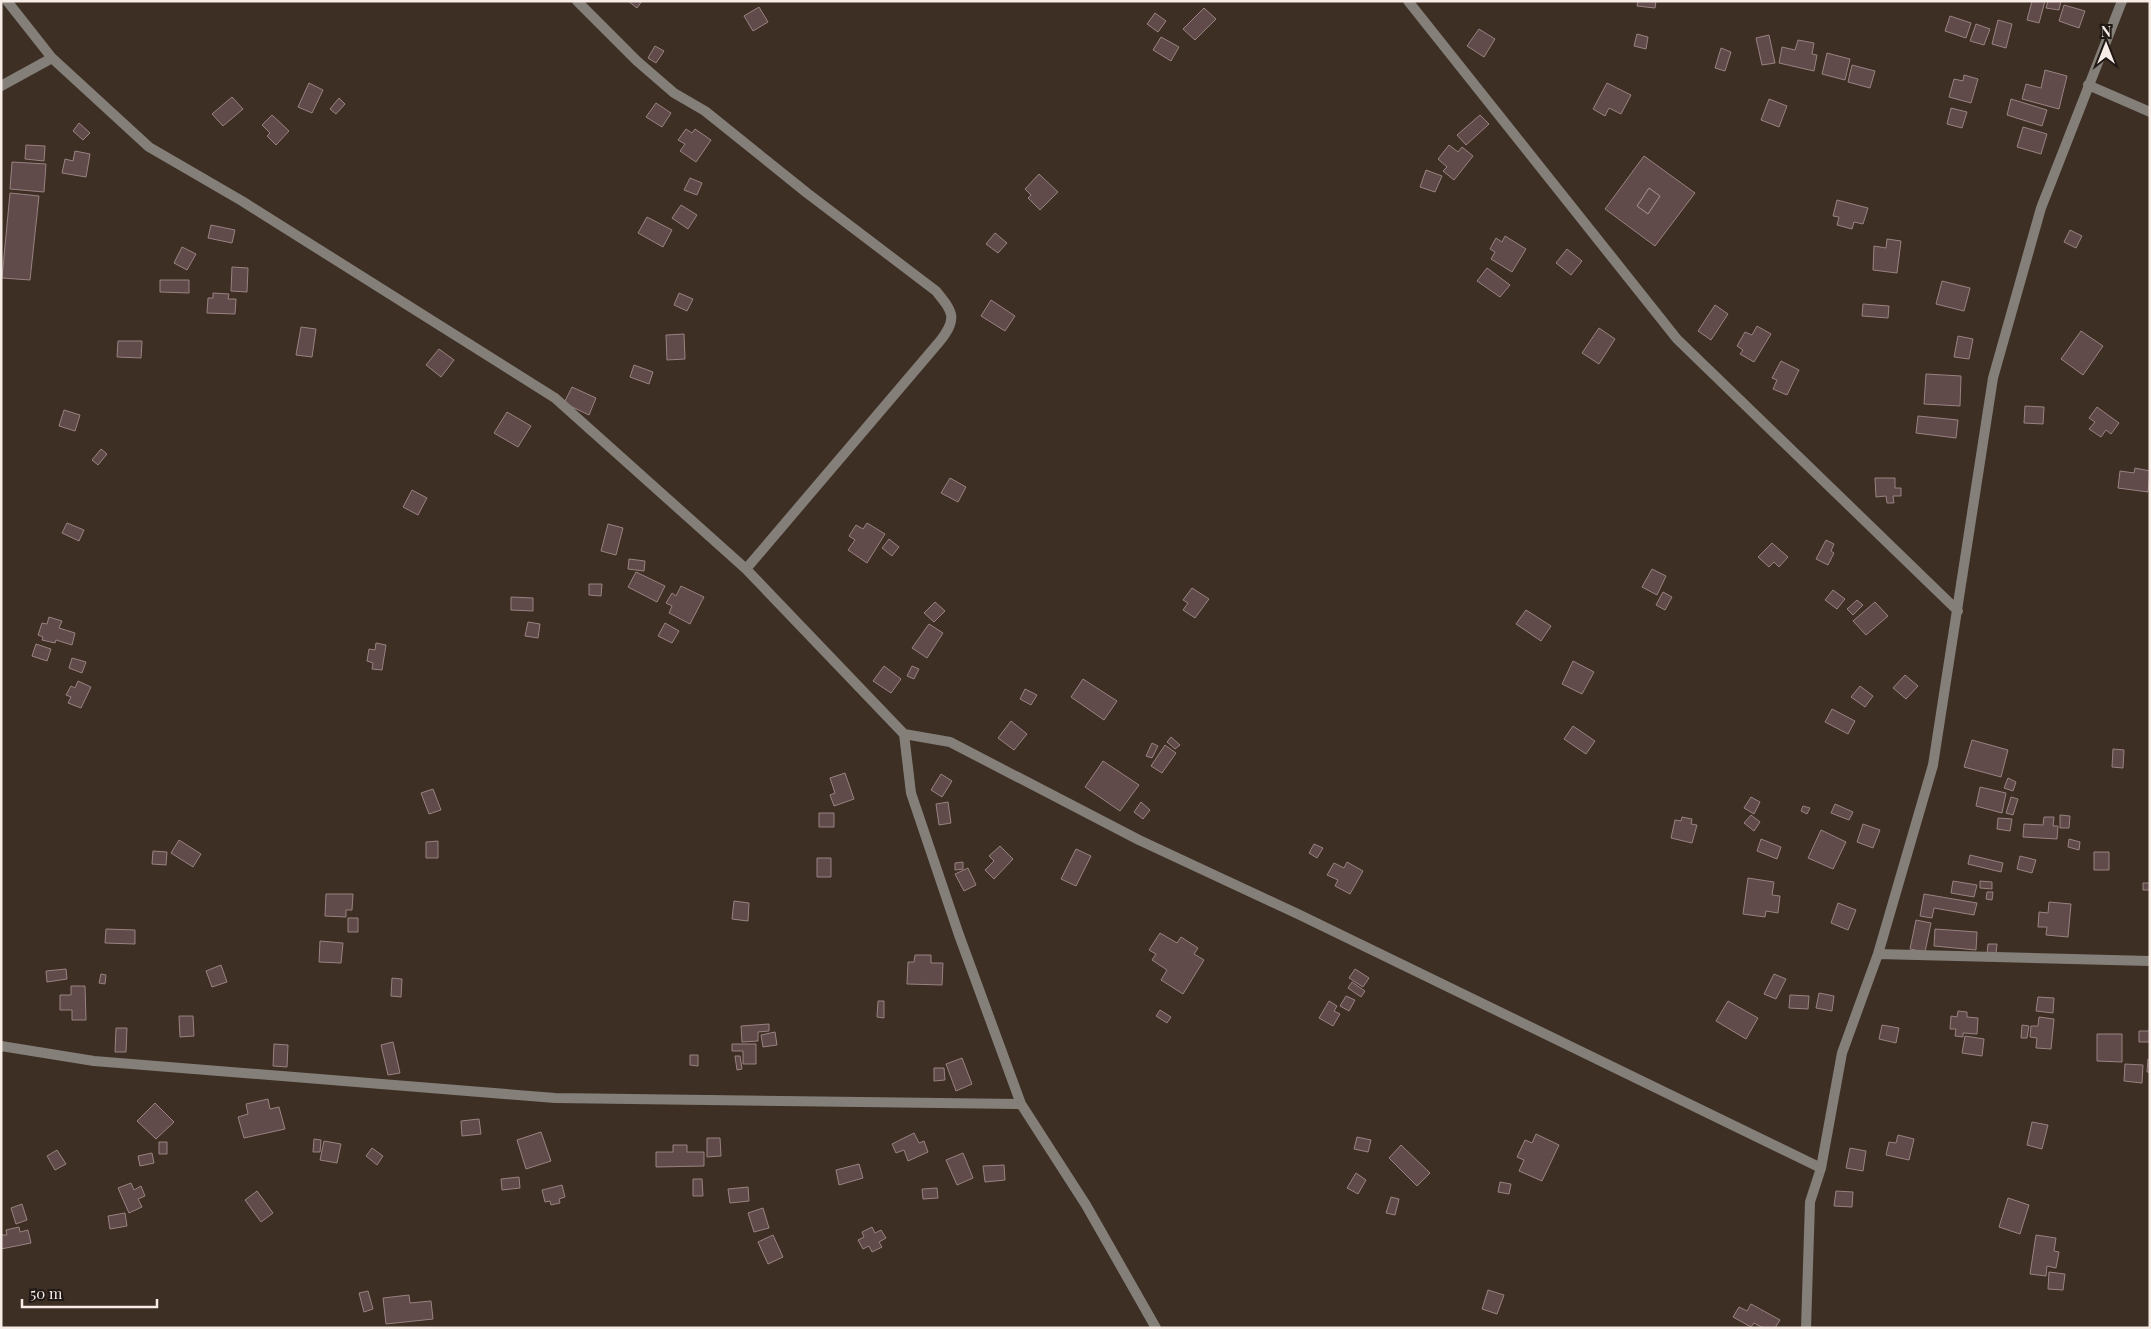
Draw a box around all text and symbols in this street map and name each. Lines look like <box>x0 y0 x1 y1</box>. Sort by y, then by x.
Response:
north arrow <box>2081 20 2131 70</box>
text: N <box>2101 22 2111 41</box>
scale bar <box>22 1276 158 1308</box>
text: 50 m <box>30 1283 63 1303</box>

